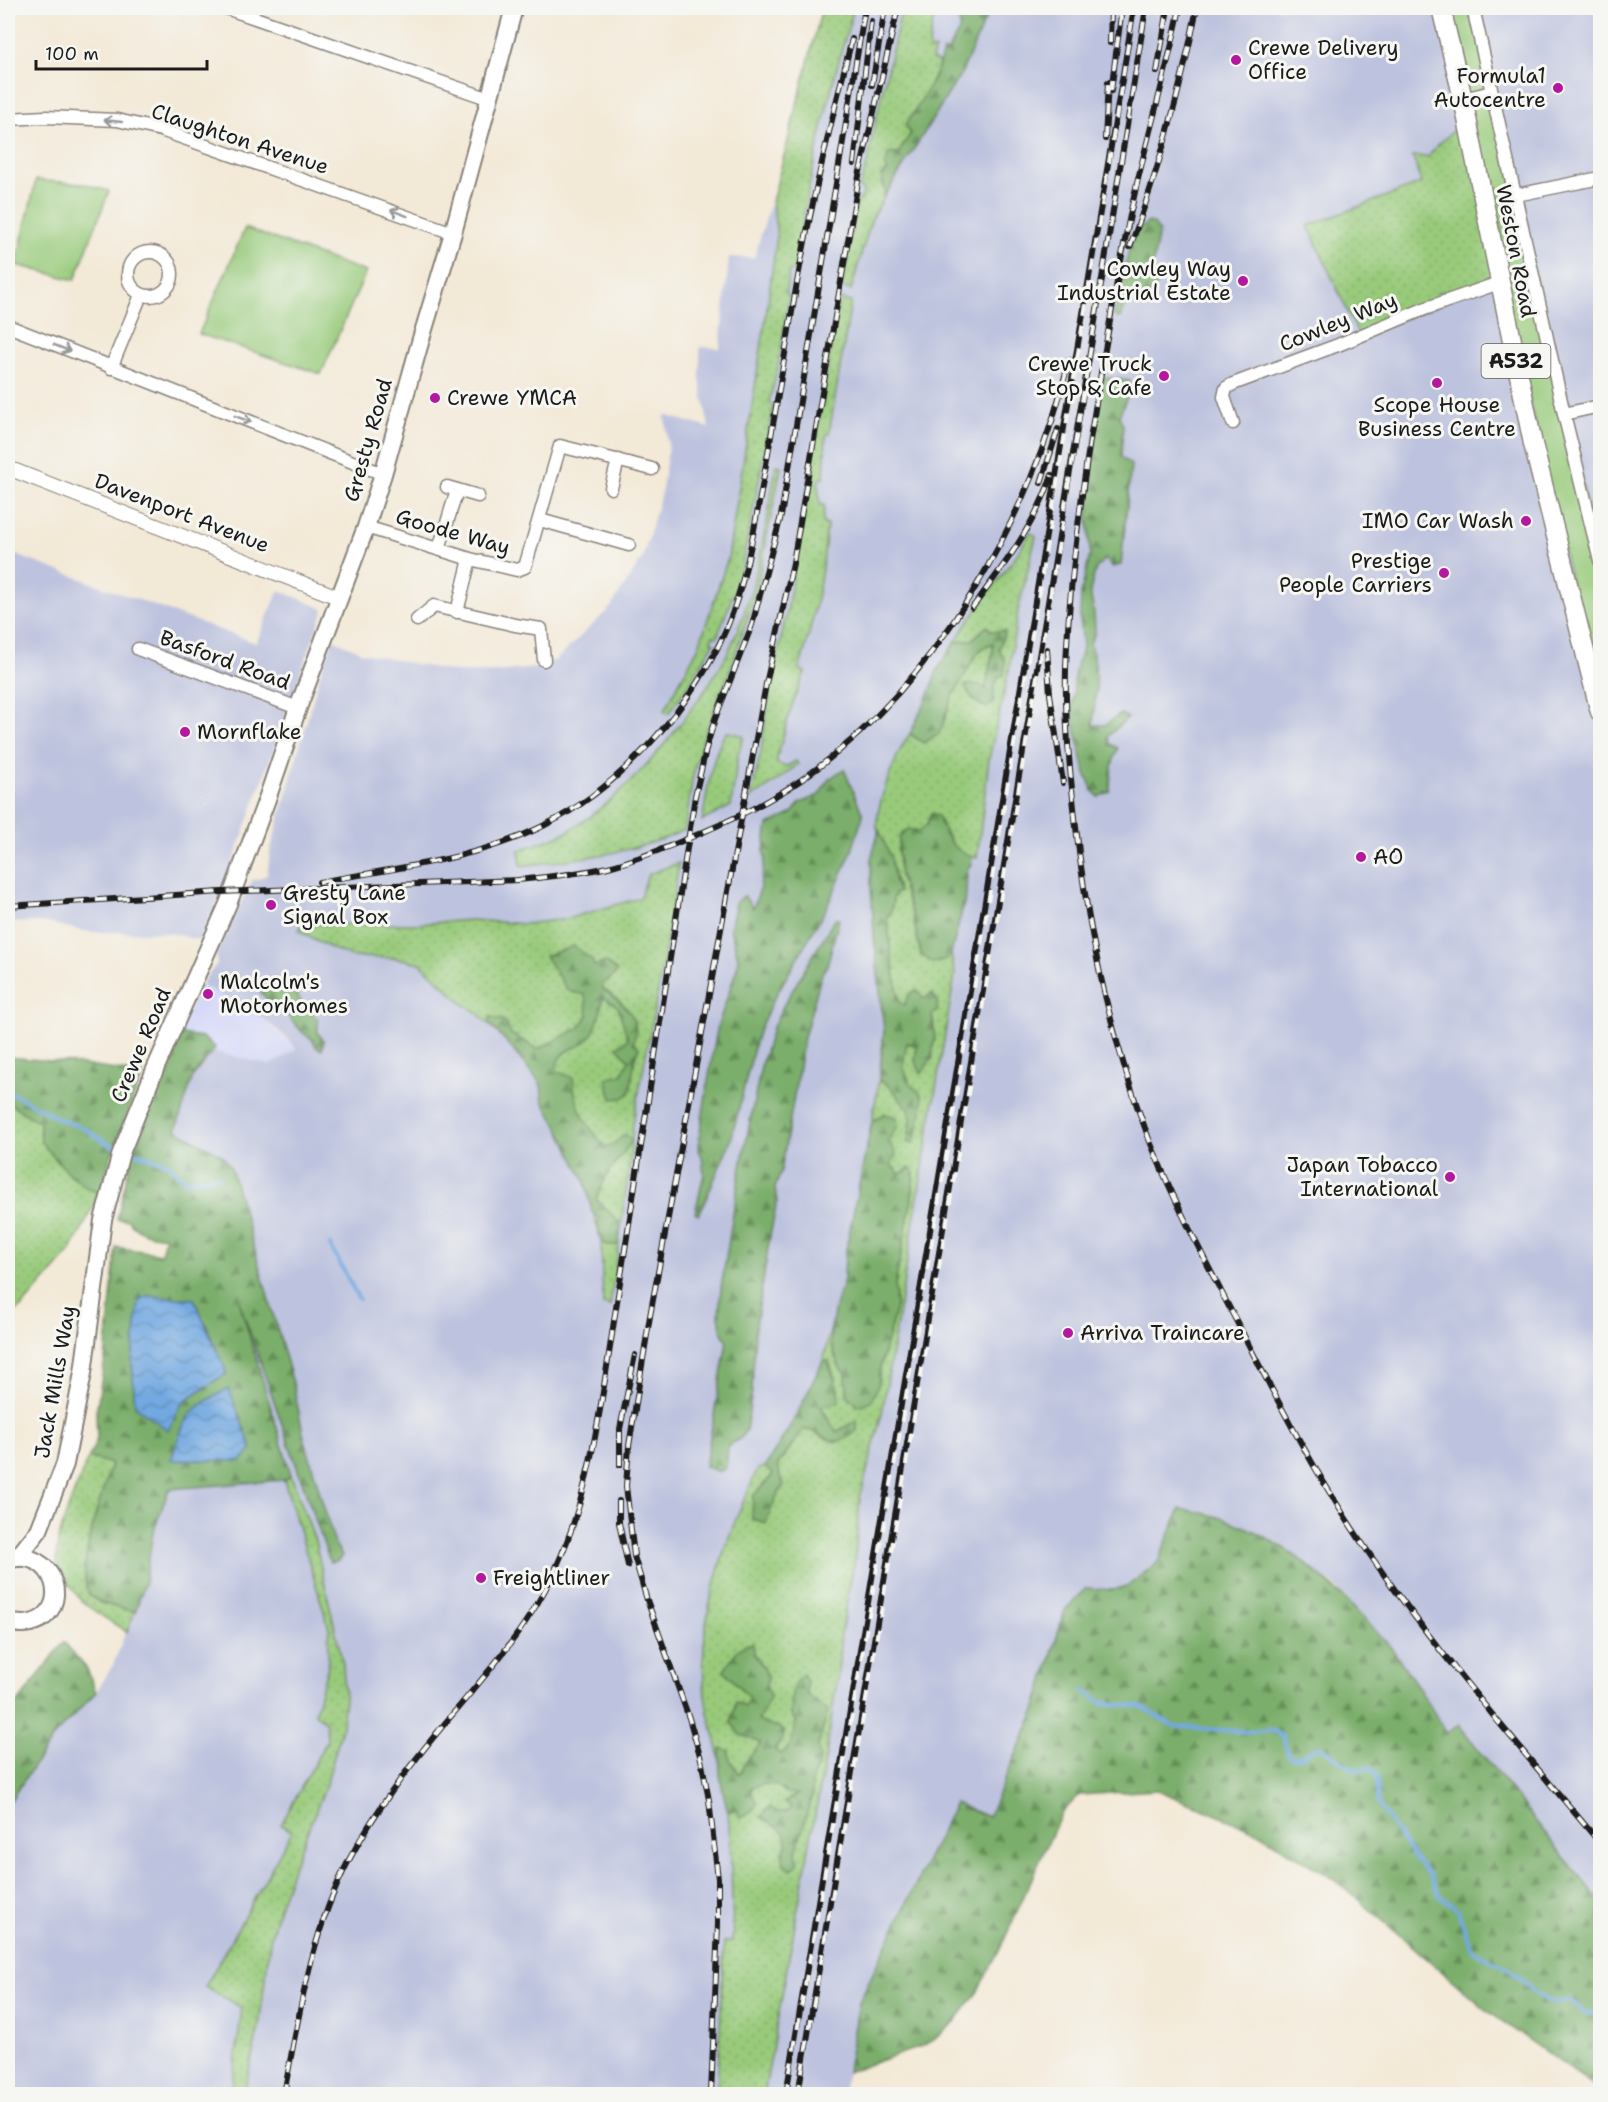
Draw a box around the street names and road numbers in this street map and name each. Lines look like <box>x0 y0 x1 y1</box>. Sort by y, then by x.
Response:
street label: Claughton Avenue <box>148 97 332 181</box>
street label: Weston Road <box>1489 182 1543 320</box>
street label: Cowley Way <box>1275 286 1401 358</box>
road number: A532 <box>1482 344 1550 378</box>
street label: Gresty Road <box>337 375 399 505</box>
street label: Davenport Avenue <box>91 467 273 559</box>
street label: Goode Way <box>393 502 513 562</box>
street label: Basford Road <box>156 623 294 697</box>
street label: Crewe Road <box>104 983 178 1107</box>
street label: Jack Mills Way <box>28 1303 82 1461</box>

